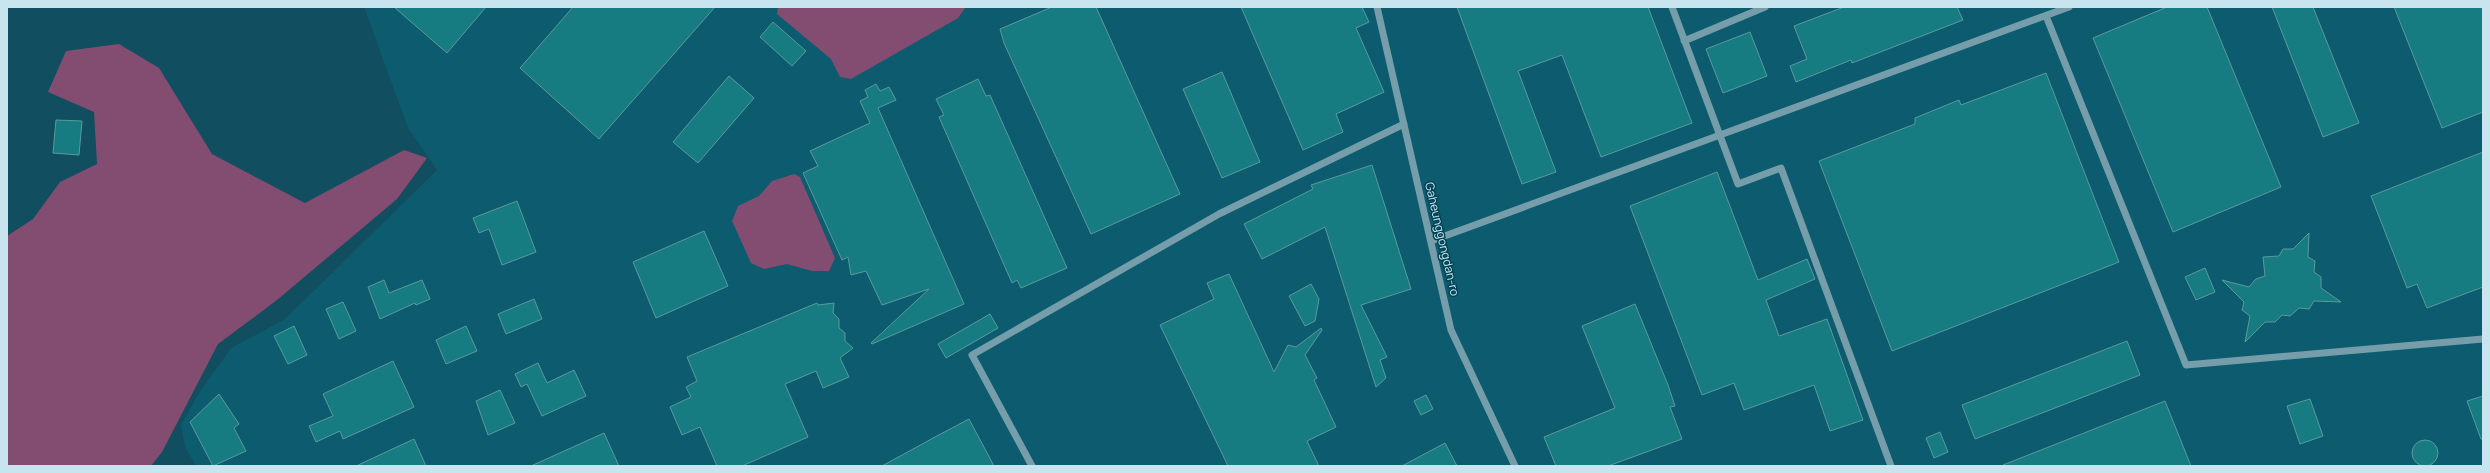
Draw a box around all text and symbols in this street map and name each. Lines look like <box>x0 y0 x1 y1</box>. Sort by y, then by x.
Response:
street label: Gaheunggongdan-ro <box>1421 180 1464 297</box>

